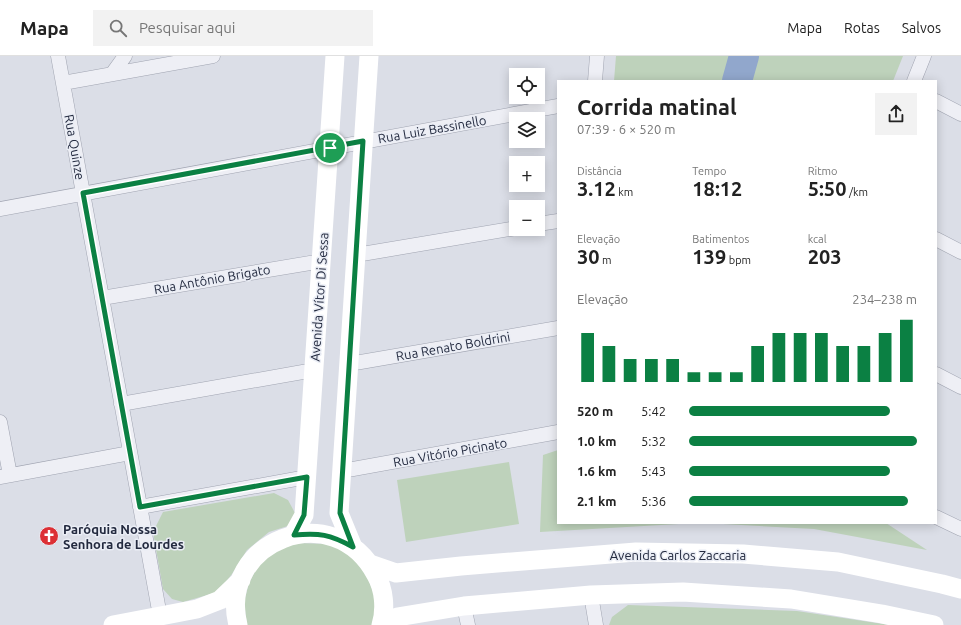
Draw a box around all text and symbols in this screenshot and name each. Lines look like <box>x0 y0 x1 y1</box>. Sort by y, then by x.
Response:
search box <box>93 10 373 46</box>
text: Mapa <box>20 17 69 39</box>
icon: search <box>107 17 129 39</box>
text: Pesquisar aqui <box>139 19 235 36</box>
text: Mapa <box>787 20 822 36</box>
text: Rotas <box>844 20 880 36</box>
text: Salvos <box>902 20 941 36</box>
map controls <box>509 68 545 236</box>
button: locate <box>509 68 545 104</box>
button: share <box>875 93 917 135</box>
text: Corrida matinal <box>577 94 737 119</box>
button: layers <box>509 112 545 148</box>
street label: Rua Quinze <box>61 113 88 181</box>
street label: Rua Luiz Bassinello <box>377 113 487 145</box>
text: 07:39 · 6 × 520 m <box>577 122 676 136</box>
pin <box>313 131 347 165</box>
icon: arrive <box>319 137 341 159</box>
button: + <box>509 156 545 192</box>
text: Distância <box>577 165 622 177</box>
text: Tempo <box>692 165 726 177</box>
text: Ritmo <box>808 165 837 177</box>
text: 3.12 <box>577 177 616 200</box>
text: 18:12 <box>692 177 742 200</box>
text: 5:50 <box>808 177 846 200</box>
text: km <box>616 186 633 198</box>
text: /km <box>846 186 868 198</box>
button: − <box>509 200 545 236</box>
street label: Avenida Vítor Di Sessa <box>308 232 330 362</box>
text: Elevação <box>577 233 620 245</box>
text: Batimentos <box>692 233 749 245</box>
text: kcal <box>808 233 827 245</box>
text: 30 <box>577 245 600 268</box>
text: 139 <box>692 245 726 268</box>
text: 203 <box>808 245 842 268</box>
text: m <box>600 254 612 266</box>
text: bpm <box>726 254 751 266</box>
street label: Rua Antônio Brigato <box>153 262 271 296</box>
text: Elevação <box>577 292 628 306</box>
text: 234–238 m <box>852 292 917 306</box>
street label: Rua Renato Boldrini <box>395 329 511 363</box>
text: 520 m <box>577 404 613 418</box>
text: 5:42 <box>641 404 666 418</box>
text: 1.0 km <box>577 434 616 448</box>
text: 5:32 <box>641 434 666 448</box>
street label: Rua Vitório Picinato <box>392 435 508 469</box>
text: 1.6 km <box>577 464 616 478</box>
text: 5:43 <box>641 464 666 478</box>
text: 2.1 km <box>577 494 616 508</box>
text: 5:36 <box>641 494 666 508</box>
place label: Paróquia Nossa Senhora de Lourdes <box>63 522 184 551</box>
church icon: Paróquia Nossa Senhora de Lourdes <box>38 525 60 547</box>
street label: Avenida Carlos Zaccaria <box>610 548 746 562</box>

